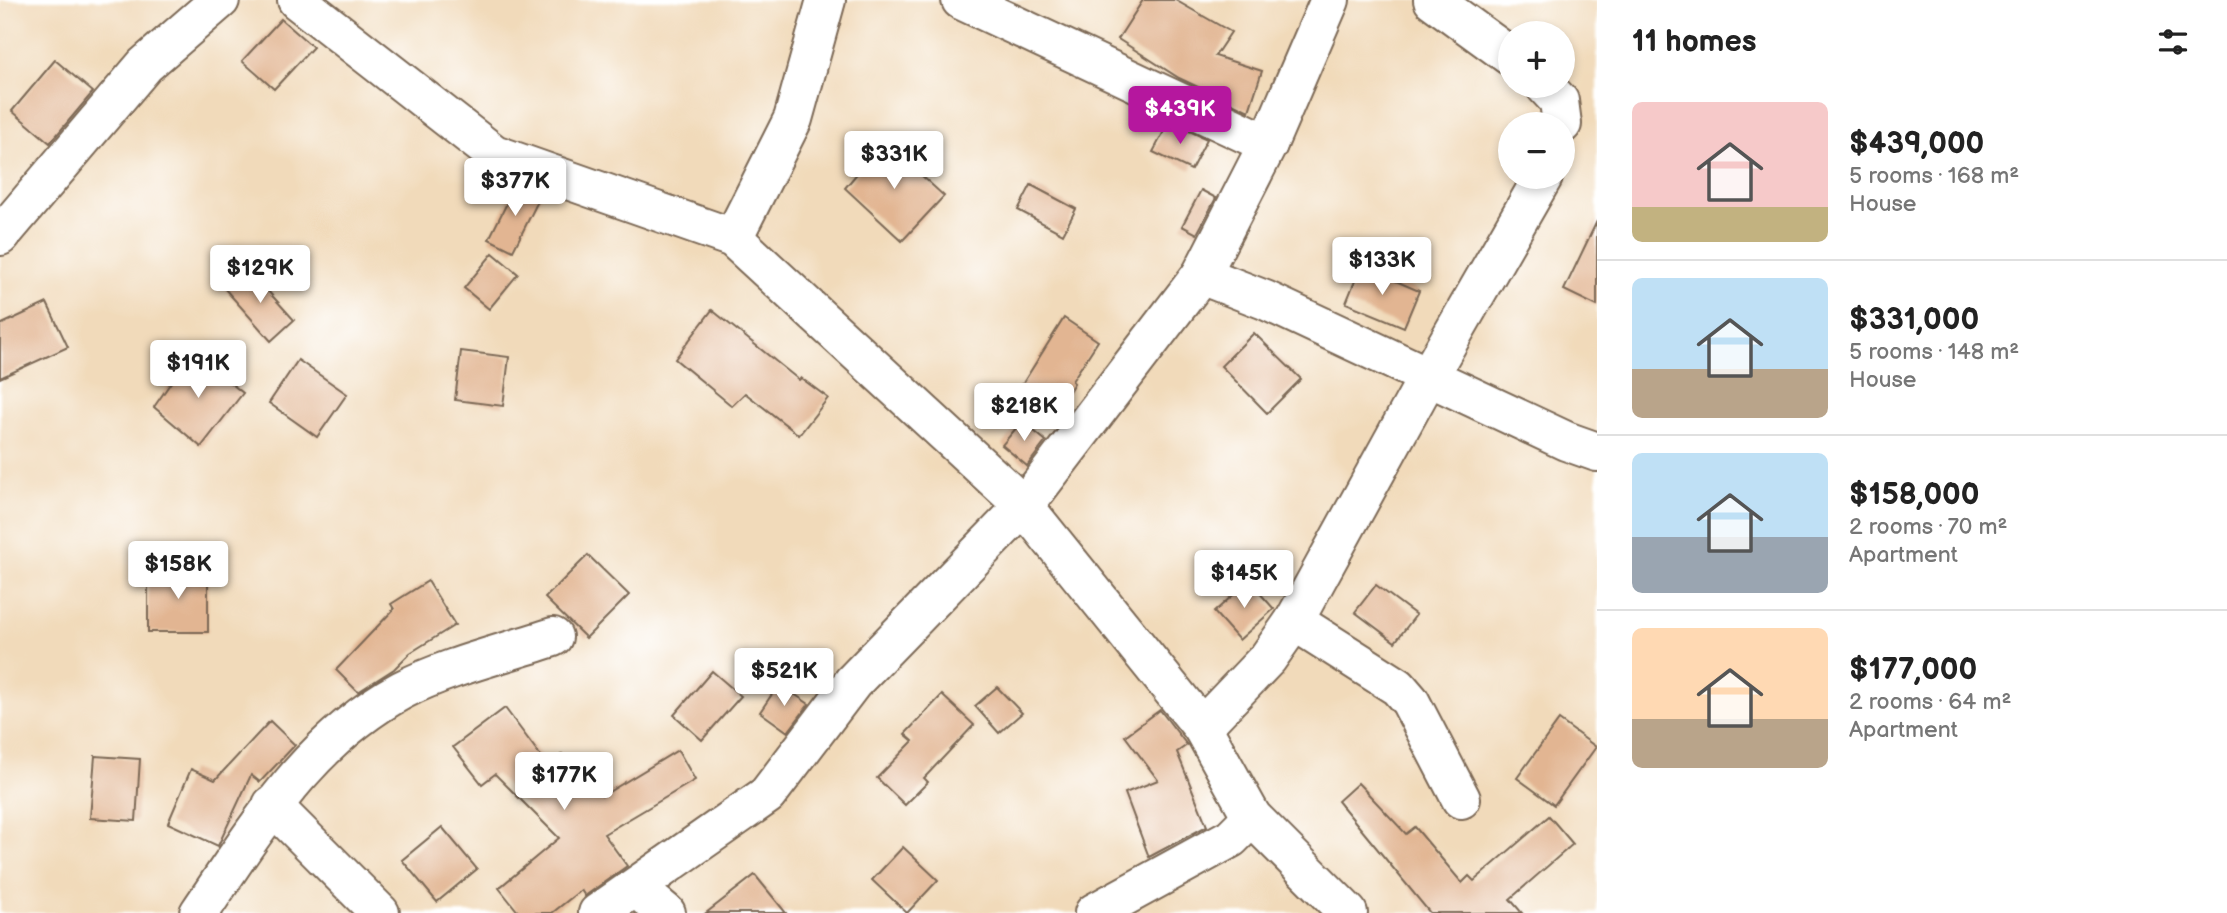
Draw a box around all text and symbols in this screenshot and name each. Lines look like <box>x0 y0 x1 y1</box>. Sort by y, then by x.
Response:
map controls <box>1498 21 1575 189</box>
button: + <box>1498 21 1575 98</box>
icon: filters <box>2154 23 2192 61</box>
text: 11 homes <box>1632 24 1756 60</box>
pin: $439K <box>1131 86 1229 146</box>
text: $439K <box>1144 95 1216 123</box>
button: − <box>1498 112 1575 189</box>
text: $439,000 <box>1849 126 1984 162</box>
icon: home <box>1688 130 1772 214</box>
pin: $331K <box>845 132 943 191</box>
text: $331K <box>860 140 928 168</box>
pin: $377K <box>466 158 564 218</box>
text: 5 rooms · 168 m² <box>1849 162 2019 190</box>
text: $377K <box>480 167 550 195</box>
text: House <box>1849 190 1916 218</box>
pin: $133K <box>1333 238 1431 297</box>
pin: $129K <box>211 246 309 305</box>
text: $133K <box>1348 246 1416 274</box>
text: $129K <box>226 254 294 282</box>
text: $331,000 <box>1849 302 1979 338</box>
icon: home <box>1688 306 1772 390</box>
text: 5 rooms · 148 m² <box>1849 338 2019 366</box>
pin: $191K <box>149 340 247 400</box>
text: $191K <box>166 349 230 377</box>
text: House <box>1849 366 1916 394</box>
pin: $218K <box>975 384 1073 443</box>
text: $218K <box>990 392 1058 420</box>
text: $158,000 <box>1849 477 1979 513</box>
icon: home <box>1688 481 1772 565</box>
text: 2 rooms · 70 m² <box>1849 513 2008 541</box>
text: Apartment <box>1849 541 1958 569</box>
pin: $158K <box>129 542 227 601</box>
text: $158K <box>144 550 212 578</box>
pin: $145K <box>1195 550 1293 610</box>
text: $145K <box>1210 559 1278 587</box>
pin: $521K <box>735 648 833 708</box>
text: $177,000 <box>1849 652 1977 688</box>
icon: home <box>1688 656 1772 740</box>
text: $521K <box>750 657 818 685</box>
text: 2 rooms · 64 m² <box>1849 688 2011 716</box>
text: Apartment <box>1849 716 1958 744</box>
pin: $177K <box>515 752 613 812</box>
text: $177K <box>531 761 597 789</box>

